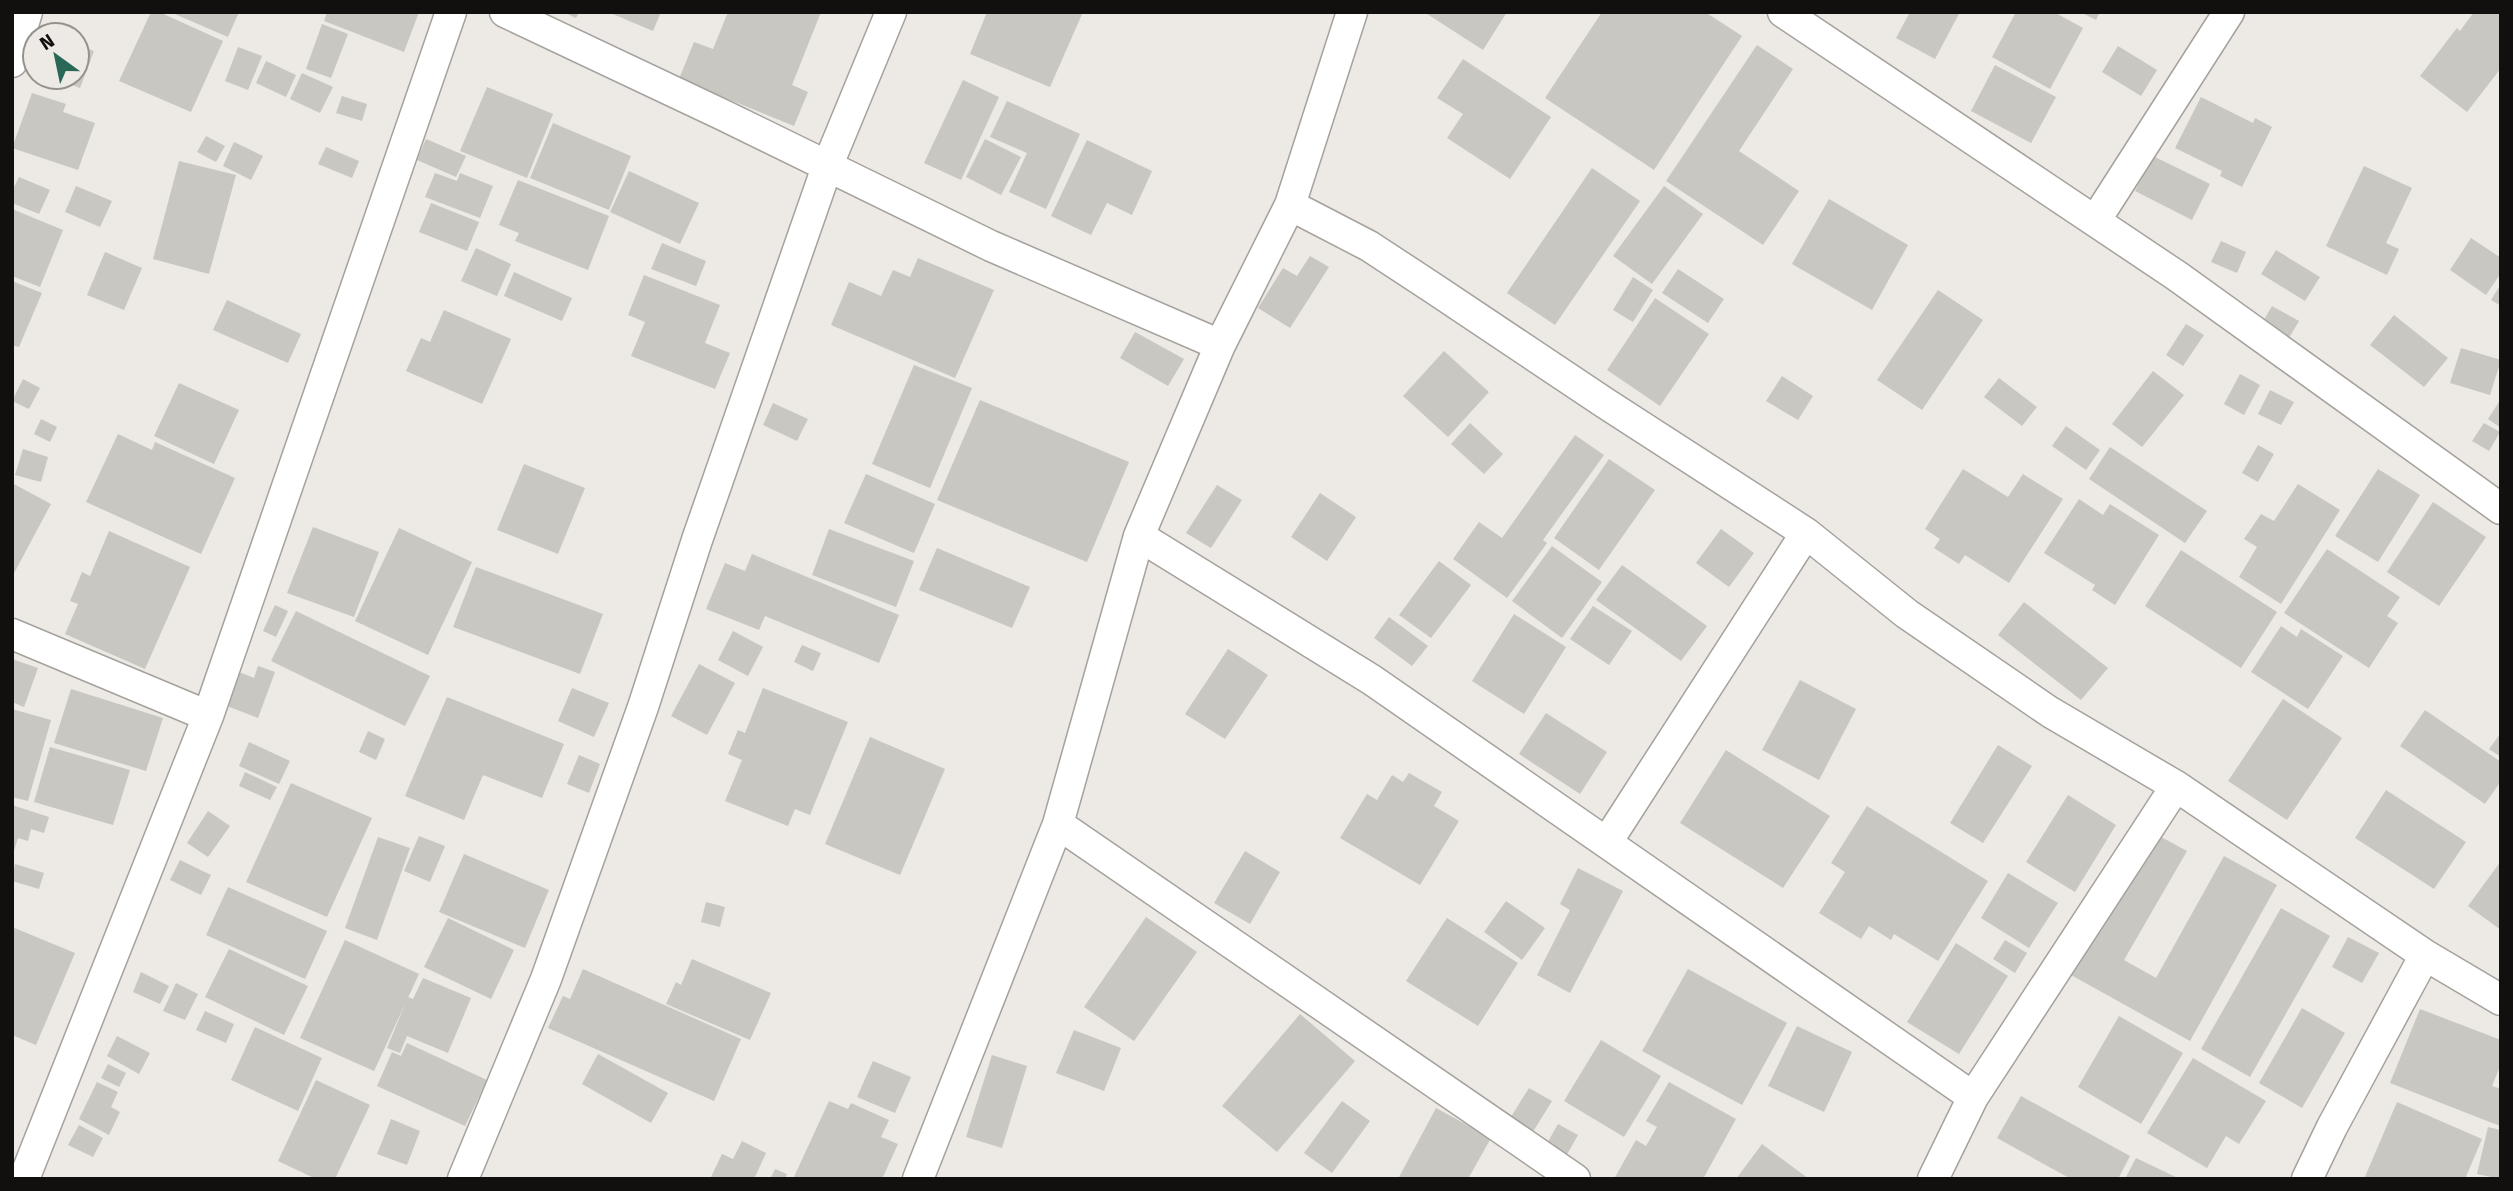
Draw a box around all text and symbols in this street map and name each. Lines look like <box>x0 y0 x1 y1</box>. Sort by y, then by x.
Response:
north arrow <box>21 21 91 91</box>
text: N <box>35 29 59 55</box>

